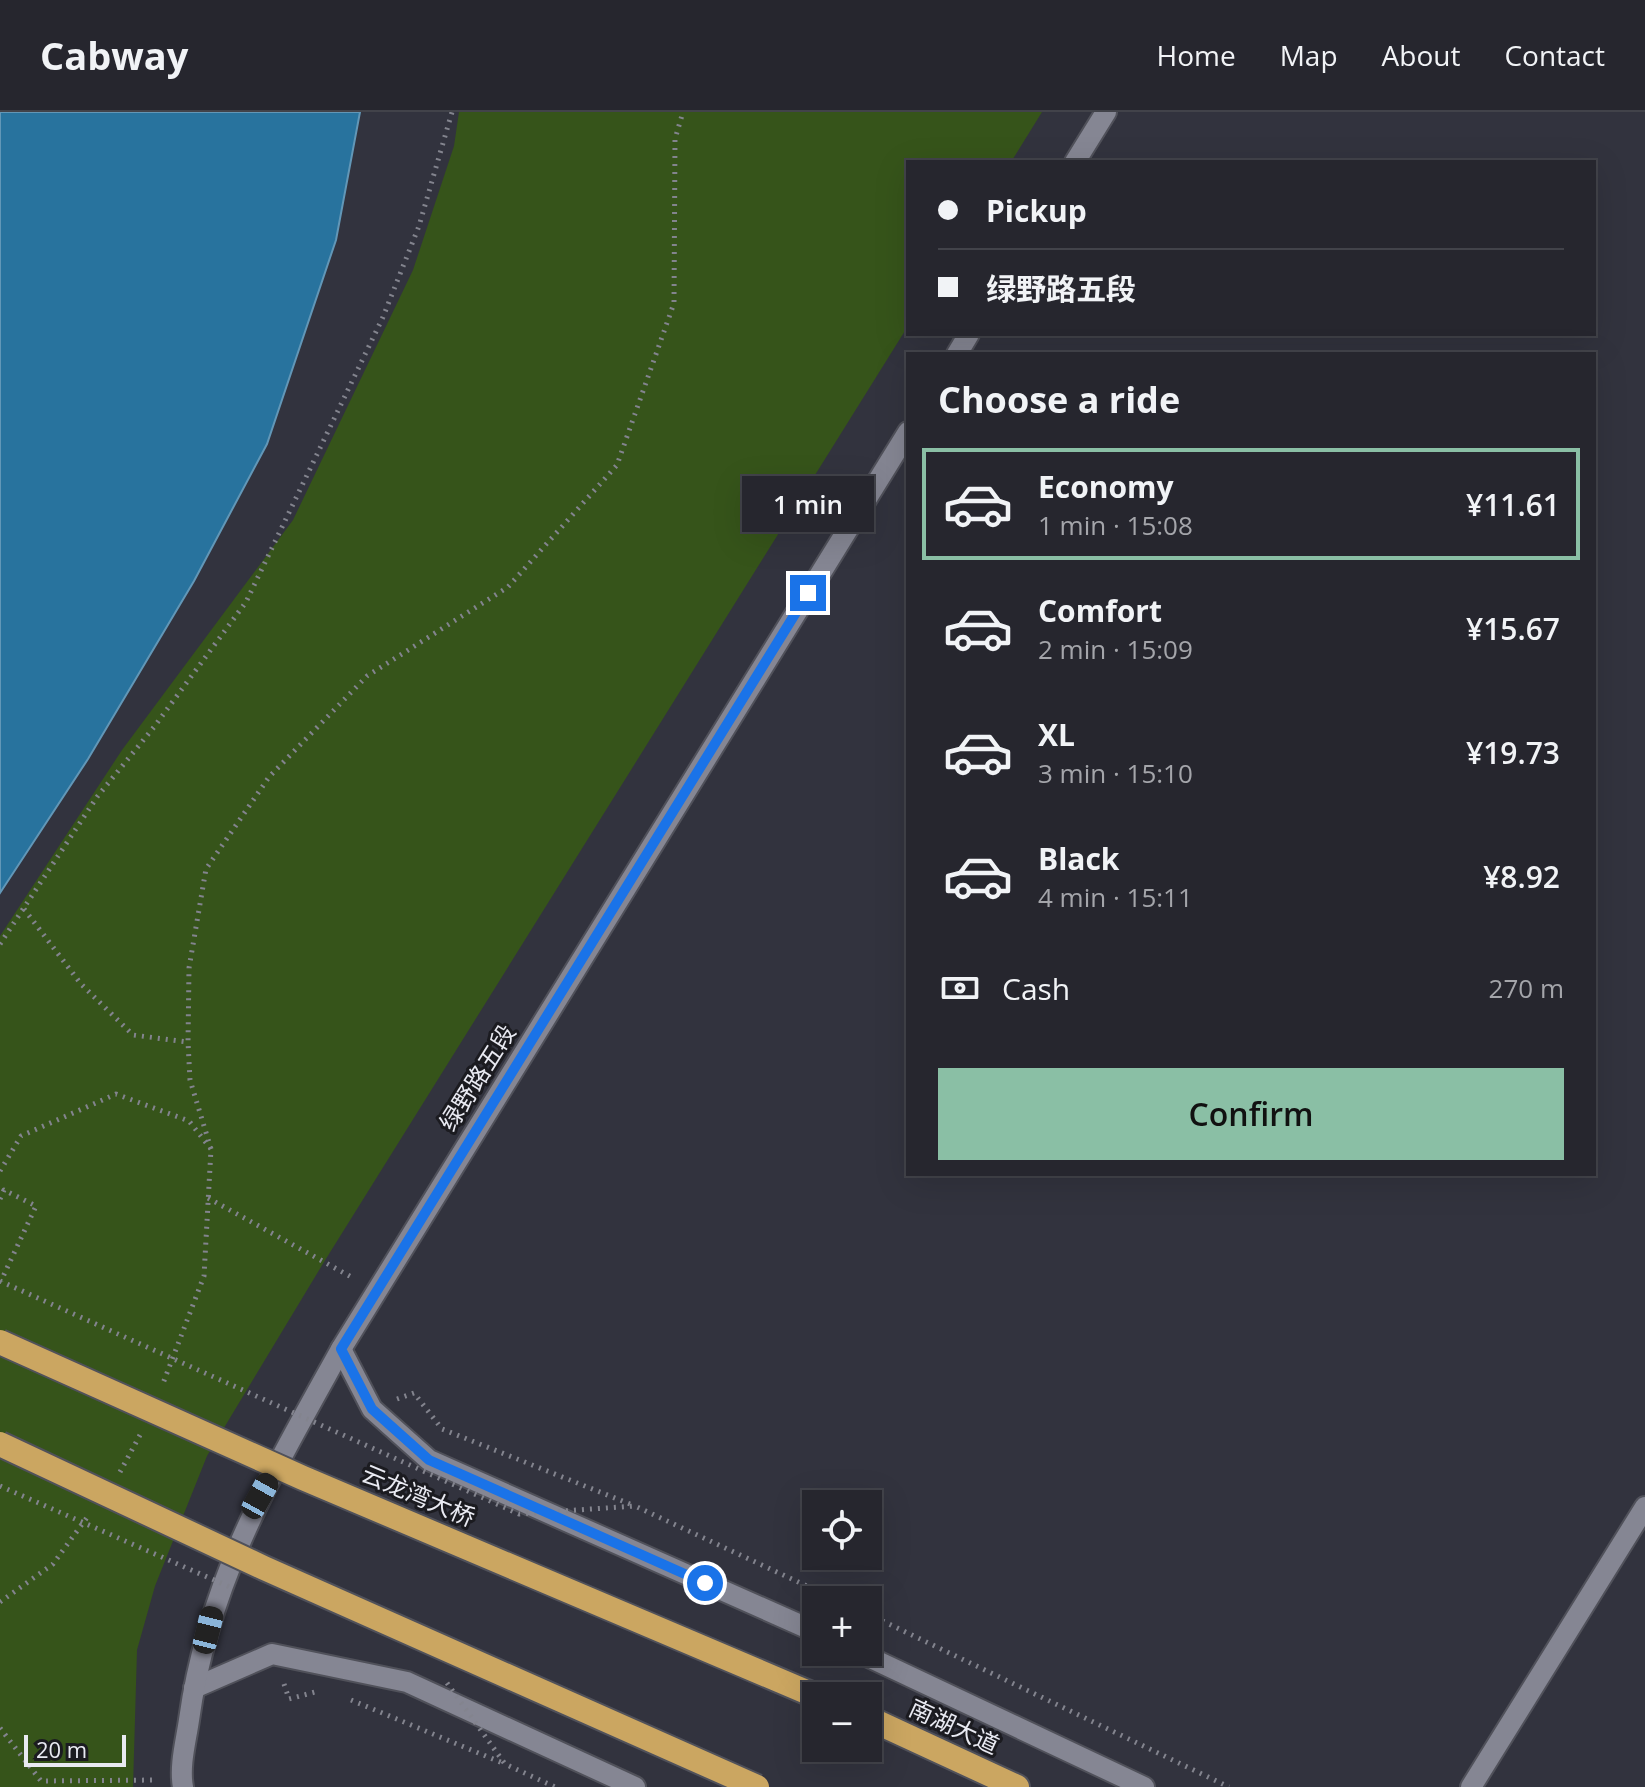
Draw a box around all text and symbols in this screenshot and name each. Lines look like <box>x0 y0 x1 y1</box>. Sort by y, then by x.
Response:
text: Cabway <box>40 29 188 81</box>
text: Home <box>1157 36 1236 74</box>
text: Map <box>1280 36 1338 74</box>
text: About <box>1382 36 1460 74</box>
text: Contact <box>1504 36 1605 74</box>
text: Pickup <box>986 190 1087 231</box>
text: 绿野路五段 <box>986 268 1136 309</box>
text: Choose a ride <box>938 375 1180 424</box>
text: Economy <box>1038 466 1174 507</box>
icon: car <box>942 468 1014 540</box>
callout: 1 min <box>742 477 874 533</box>
text: ¥11.61 <box>1466 484 1560 525</box>
text: 1 min <box>773 486 843 522</box>
text: 1 min · 15:08 <box>1038 507 1193 543</box>
route end <box>790 575 826 611</box>
text: Comfort <box>1038 590 1162 631</box>
icon: car <box>942 592 1014 664</box>
text: ¥15.67 <box>1466 608 1560 649</box>
text: 2 min · 15:09 <box>1038 631 1193 667</box>
text: XL <box>1038 714 1075 755</box>
icon: car <box>942 716 1014 788</box>
text: ¥19.73 <box>1466 732 1560 773</box>
text: 3 min · 15:10 <box>1038 755 1193 791</box>
text: Black <box>1038 838 1119 879</box>
icon: car <box>942 840 1014 912</box>
text: ¥8.92 <box>1483 856 1560 897</box>
text: 4 min · 15:11 <box>1038 879 1193 915</box>
icon: cash <box>938 966 982 1010</box>
text: Cash <box>1002 968 1070 1009</box>
text: 270 m <box>1489 970 1564 1006</box>
street label: 绿野路五段 <box>431 1018 523 1137</box>
button: Confirm <box>938 1068 1564 1160</box>
street label: 云龙湾大桥 <box>357 1456 480 1533</box>
car <box>238 1469 282 1523</box>
map controls <box>802 1490 882 1762</box>
button: locate <box>802 1490 882 1570</box>
route start <box>687 1565 723 1601</box>
button: + <box>802 1586 882 1666</box>
car <box>191 1604 225 1656</box>
button: − <box>802 1682 882 1762</box>
street label: 南湖大道 <box>904 1690 1005 1761</box>
scale bar <box>24 1731 126 1767</box>
text: 20 m <box>36 1734 87 1764</box>

